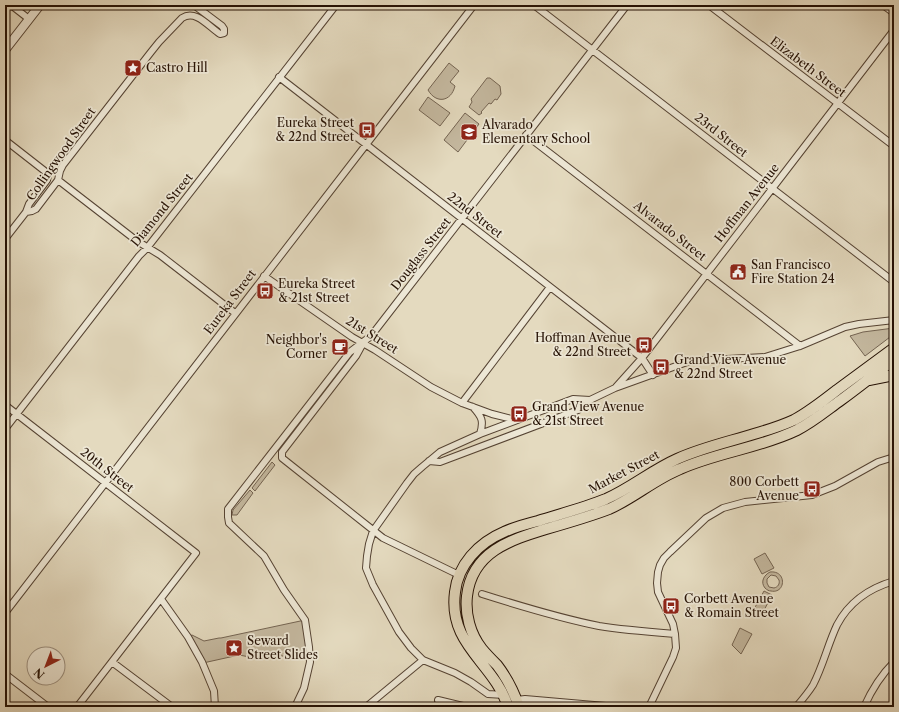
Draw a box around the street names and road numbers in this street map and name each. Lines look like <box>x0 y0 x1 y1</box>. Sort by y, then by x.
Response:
street label: Elizabeth Street <box>767 33 850 100</box>
street label: Collingwood Street <box>23 104 99 203</box>
street label: 23rd Street <box>692 109 751 160</box>
street label: Hoffman Avenue <box>711 160 782 245</box>
street label: Diamond Street <box>127 169 196 249</box>
street label: 22nd Street <box>445 188 506 241</box>
street label: Alvarado Street <box>630 197 710 264</box>
street label: Douglass Street <box>387 214 454 293</box>
street label: Eureka Street <box>200 266 259 337</box>
street label: 21st Street <box>343 313 402 357</box>
street label: 20th Street <box>78 444 138 496</box>
street label: Market Street <box>586 446 662 497</box>

